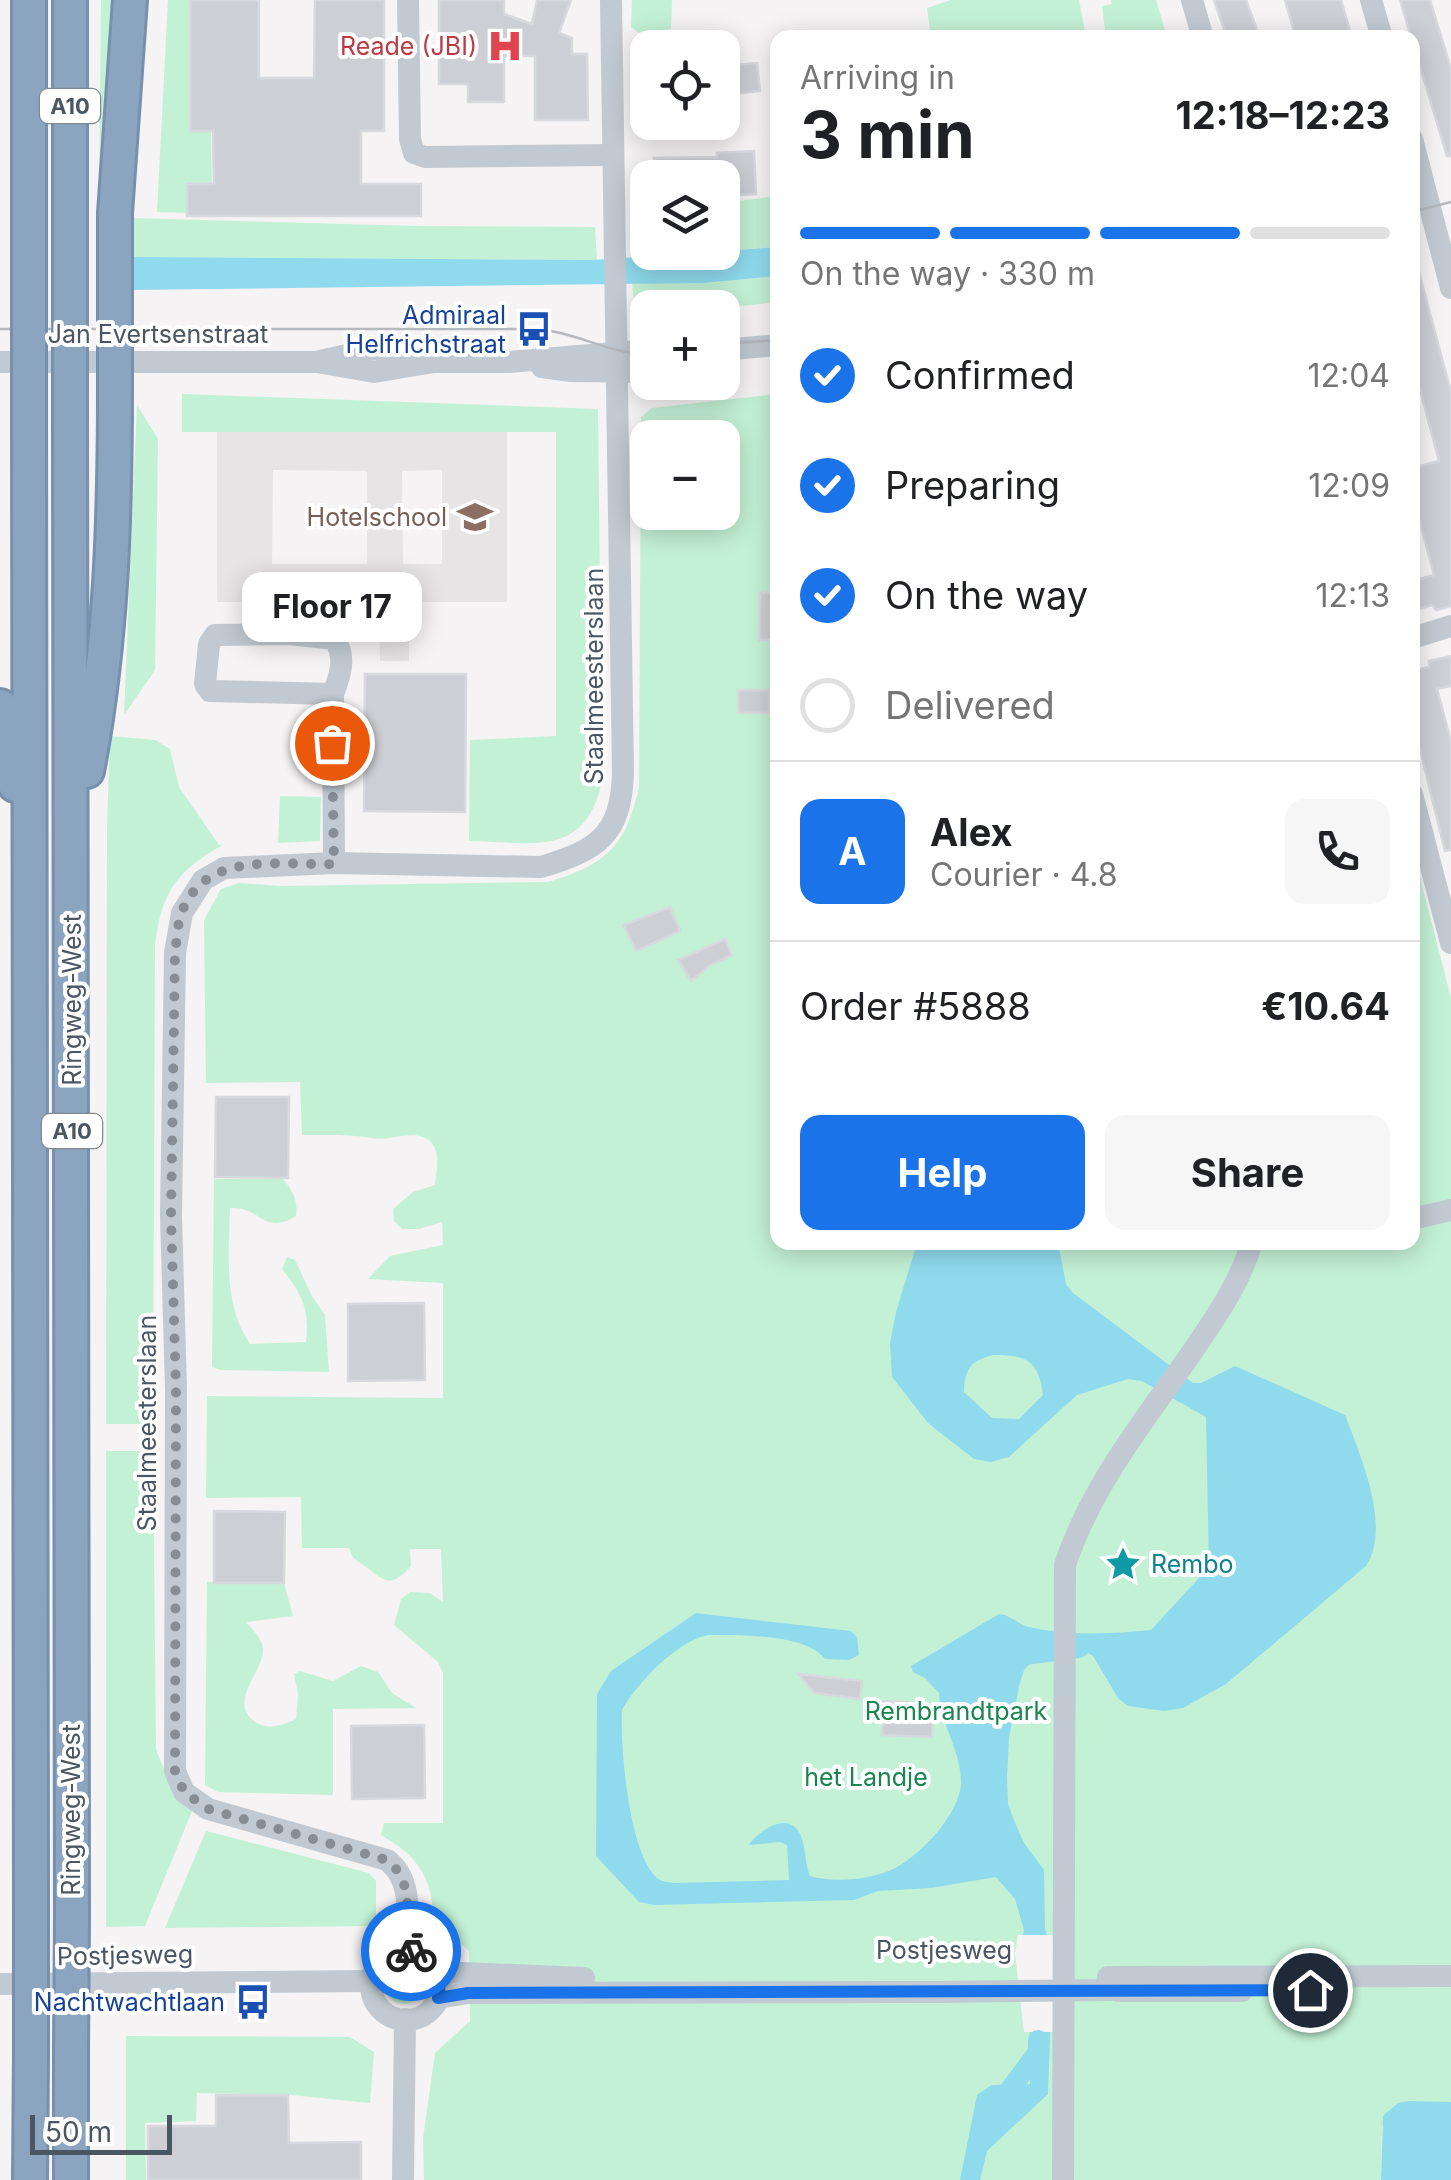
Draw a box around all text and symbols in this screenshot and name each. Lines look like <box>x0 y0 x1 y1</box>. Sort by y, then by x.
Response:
hospital icon: Reade (JBI) <box>486 27 524 65</box>
map controls <box>630 30 740 530</box>
button: locate <box>630 30 740 140</box>
place label: Reade (JBI) <box>340 31 477 61</box>
text: Arriving in <box>800 58 955 97</box>
road number: A10 <box>40 89 100 123</box>
text: 12:18–12:23 <box>1175 92 1390 138</box>
text: 3 min <box>800 95 975 174</box>
button: layers <box>630 160 740 270</box>
text: On the way · 330 m <box>800 254 1095 293</box>
button: + <box>630 290 740 400</box>
place label: Admiraal Helfrichstraat <box>346 300 506 359</box>
bus stop icon: Admiraal Helfrichstraat <box>515 310 553 348</box>
street label: Jan Evertsenstraat <box>48 319 268 349</box>
icon: check <box>800 348 855 403</box>
text: Confirmed <box>885 352 1075 398</box>
text: 12:04 <box>1307 356 1390 395</box>
button: − <box>630 420 740 530</box>
icon: check <box>800 458 855 513</box>
text: Preparing <box>885 462 1060 508</box>
text: 12:09 <box>1308 466 1390 505</box>
school or university icon: Hotelschool <box>456 498 494 536</box>
place label: Hotelschool <box>307 502 447 532</box>
street label: Staalmeesterslaan <box>579 568 609 784</box>
icon: check <box>800 568 855 623</box>
text: On the way <box>885 572 1088 618</box>
callout: Floor 17 <box>242 573 422 643</box>
text: 12:13 <box>1315 576 1390 615</box>
text: Floor 17 <box>272 587 392 626</box>
text: Delivered <box>885 682 1055 728</box>
pin <box>290 701 375 786</box>
icon: bag <box>305 716 360 771</box>
button: phone <box>1285 799 1390 904</box>
text: Alex <box>930 809 1013 855</box>
text: A <box>838 828 867 874</box>
text: Courier · 4.8 <box>930 855 1118 894</box>
street label: Ringweg-West <box>57 914 87 1086</box>
text: Order #5888 <box>800 983 1031 1029</box>
text: €10.64 <box>1261 983 1390 1029</box>
road number: A10 <box>42 1114 102 1148</box>
button: Help <box>800 1115 1085 1230</box>
button: Share <box>1105 1115 1390 1230</box>
street label: Staalmeesterslaan <box>132 1315 162 1531</box>
place icon: Rembo <box>1104 1545 1142 1583</box>
place label: Rembo <box>1151 1549 1234 1579</box>
park label: Rembrandtpark <box>865 1696 1048 1726</box>
street label: Ringweg-West <box>56 1724 86 1896</box>
park label: het Landje <box>804 1762 928 1792</box>
courier <box>361 1901 461 2001</box>
icon: bike <box>384 1924 439 1979</box>
street label: Postjesweg <box>876 1935 1012 1965</box>
street label: Postjesweg <box>57 1939 193 1971</box>
pin <box>1268 1948 1353 2033</box>
icon: home <box>1283 1963 1338 2018</box>
bus stop icon: Nachtwachtlaan <box>234 1983 272 2021</box>
place label: Nachtwachtlaan <box>34 1987 225 2017</box>
scale bar <box>30 2110 172 2154</box>
text: 50 m <box>45 2115 112 2149</box>

